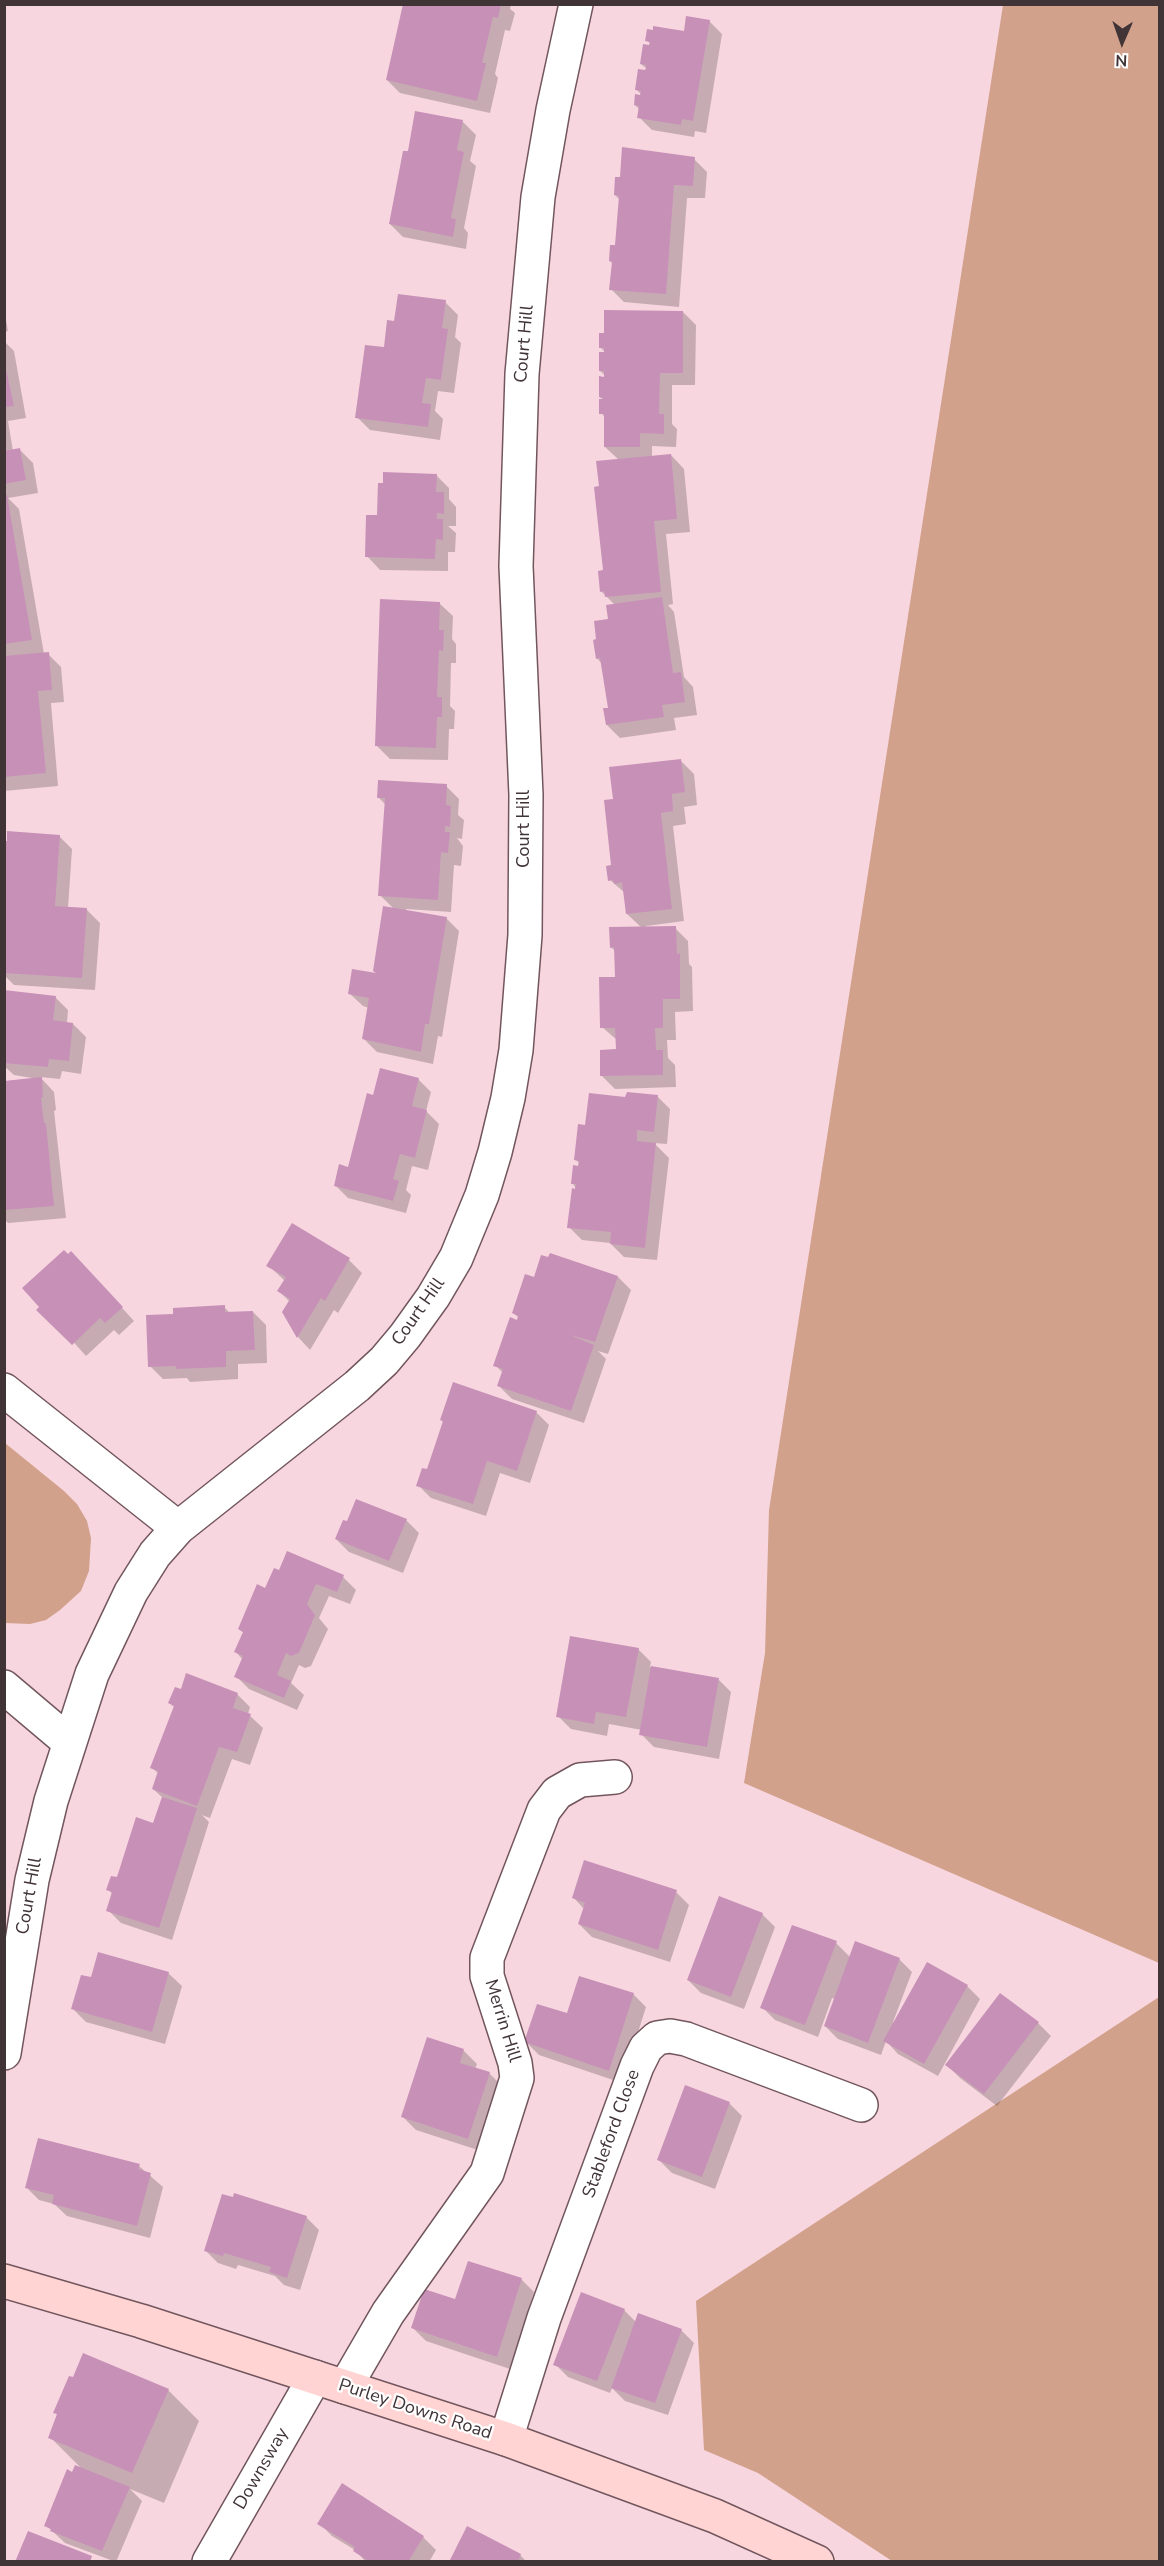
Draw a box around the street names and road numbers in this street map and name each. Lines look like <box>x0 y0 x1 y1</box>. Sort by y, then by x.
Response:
street label: Court Hill <box>511 304 539 384</box>
street label: Court Hill <box>514 790 536 868</box>
street label: Court Hill <box>388 1274 450 1350</box>
street label: Court Hill <box>13 1856 47 1936</box>
street label: Merrin Hill <box>479 1977 525 2065</box>
street label: Stableford Close <box>579 2067 645 2201</box>
street label: Purley Downs Road <box>336 2375 494 2445</box>
street label: Downsway <box>230 2424 294 2514</box>

